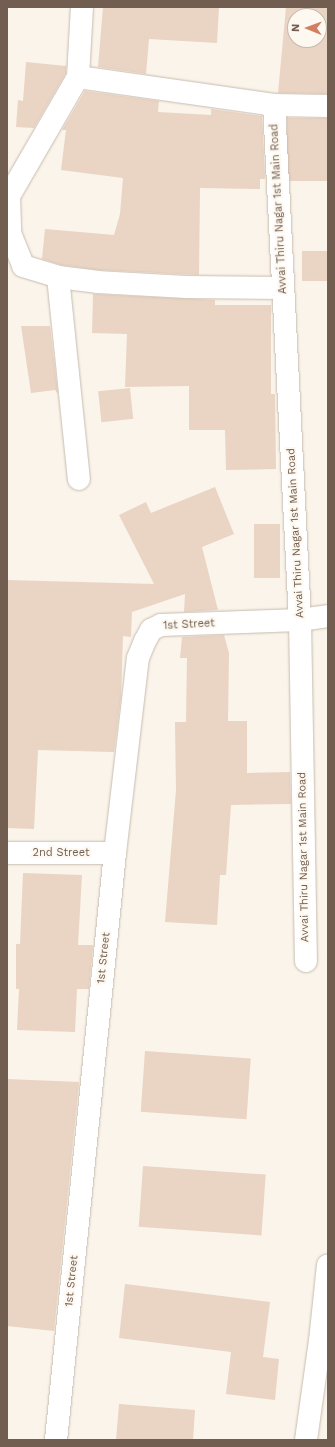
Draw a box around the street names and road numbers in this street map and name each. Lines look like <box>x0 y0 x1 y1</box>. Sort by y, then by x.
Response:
street label: Avvai Thiru Nagar 1st Main Road <box>268 123 290 295</box>
street label: Avvai Thiru Nagar 1st Main Road <box>285 447 307 619</box>
street label: 1st Street <box>163 617 215 633</box>
street label: Avvai Thiru Nagar 1st Main Road <box>296 771 312 943</box>
street label: 2nd Street <box>33 846 89 860</box>
street label: 1st Street <box>95 932 113 984</box>
street label: 1st Street <box>63 1255 81 1307</box>

